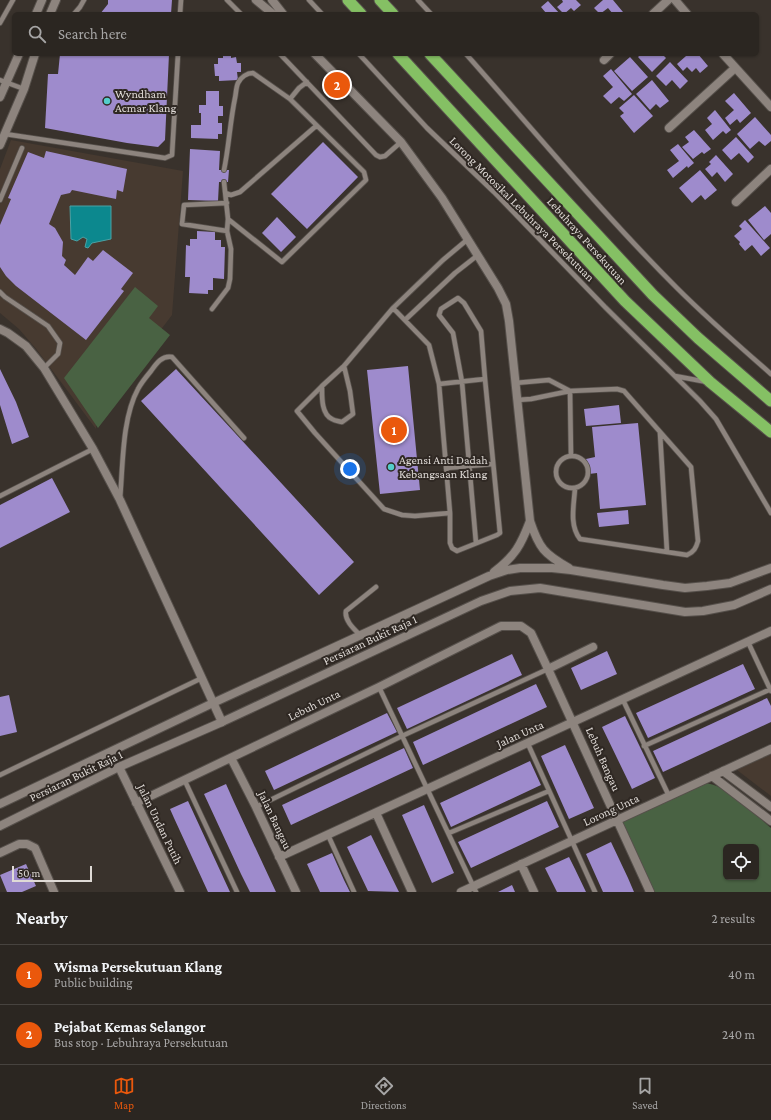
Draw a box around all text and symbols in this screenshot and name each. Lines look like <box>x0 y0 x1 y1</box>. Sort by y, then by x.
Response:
search box <box>12 12 759 56</box>
icon: search <box>26 23 48 45</box>
text: Search here <box>58 26 127 42</box>
pin: 2 <box>324 70 350 100</box>
place label: Wyndham Acmar Klang <box>115 87 177 115</box>
marker: Wyndham Acmar Klang <box>102 96 112 106</box>
street label: Lorong Motosikal Lebuhraya Persekutuan <box>446 133 598 285</box>
street label: Lebuhraya Persekutuan <box>544 194 630 288</box>
pin: 1 <box>381 415 407 445</box>
place label: Agensi Anti Dadah Kebangsaan Klang <box>399 453 488 481</box>
your location <box>340 459 360 479</box>
marker: Agensi Anti Dadah Kebangsaan Klang <box>386 462 396 472</box>
street label: Persiaran Bukit Raja 1 <box>321 612 419 668</box>
street label: Lebuh Unta <box>286 686 343 724</box>
street label: Jalan Unta <box>493 717 546 751</box>
street label: Lebuh Bangau <box>583 725 624 794</box>
street label: Persiaran Bukit Raja 1 <box>27 747 125 805</box>
street label: Jalan Undan Putih <box>134 781 186 867</box>
street label: Jalan Bangau <box>255 788 295 852</box>
street label: Lorong Unta <box>581 791 642 829</box>
map controls <box>723 844 759 880</box>
button: locate <box>723 844 759 880</box>
scale bar <box>12 864 92 883</box>
text: 50 m <box>18 867 40 879</box>
text: Nearby <box>16 909 68 928</box>
text: 2 results <box>712 911 755 926</box>
text: Wisma Persekutuan Klang <box>54 959 222 975</box>
text: 1 <box>27 967 31 982</box>
text: 40 m <box>728 967 755 982</box>
text: Public building <box>54 975 133 990</box>
text: Pejabat Kemas Selangor <box>54 1019 206 1035</box>
text: 2 <box>26 1027 32 1042</box>
text: 240 m <box>722 1027 755 1042</box>
text: Bus stop · Lebuhraya Persekutuan <box>54 1035 228 1050</box>
tab: Map <box>113 1075 135 1111</box>
tab: Directions <box>361 1075 406 1111</box>
tab: Saved <box>632 1075 658 1111</box>

